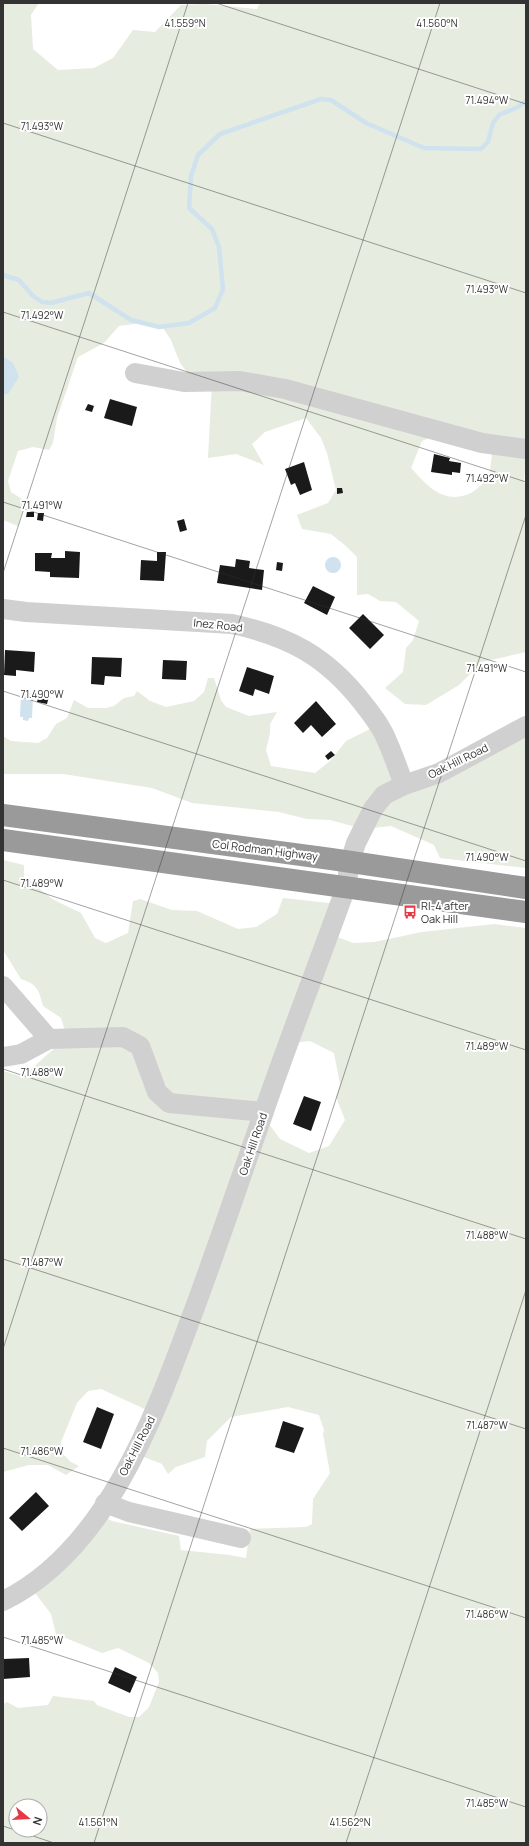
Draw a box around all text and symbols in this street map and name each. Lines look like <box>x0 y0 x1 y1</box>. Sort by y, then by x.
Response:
text: 41.559°N <box>164 16 206 30</box>
text: 41.560°N <box>416 16 458 30</box>
text: 71.494°W <box>466 93 509 107</box>
text: 71.493°W <box>21 119 64 133</box>
text: 71.493°W <box>466 282 509 296</box>
text: 71.492°W <box>21 308 64 322</box>
text: 71.492°W <box>466 471 509 485</box>
text: 71.491°W <box>22 498 63 512</box>
street label: Inez Road <box>193 614 243 635</box>
text: 71.491°W <box>467 661 508 675</box>
text: 71.490°W <box>20 687 64 701</box>
street label: Oak Hill Road <box>425 740 490 782</box>
street label: Col Rodman Highway <box>211 836 319 863</box>
text: 71.490°W <box>465 850 509 864</box>
text: 71.489°W <box>21 876 64 890</box>
place label: RI-4 after Oak Hill <box>421 898 469 926</box>
bus stop icon: RI-4 after Oak Hill <box>402 904 418 920</box>
text: 71.489°W <box>466 1039 509 1053</box>
text: 71.488°W <box>21 1065 64 1079</box>
street label: Oak Hill Road <box>235 1111 270 1177</box>
text: 71.488°W <box>466 1228 509 1242</box>
text: 71.487°W <box>21 1255 63 1269</box>
street label: Oak Hill Road <box>115 1413 158 1478</box>
text: 71.487°W <box>466 1418 508 1432</box>
text: 71.486°W <box>21 1444 64 1458</box>
text: 71.486°W <box>466 1607 509 1621</box>
text: 71.485°W <box>21 1633 64 1647</box>
text: 71.485°W <box>466 1796 509 1810</box>
north arrow <box>8 1798 48 1838</box>
text: N <box>30 1815 46 1827</box>
text: 41.561°N <box>78 1815 118 1829</box>
text: 41.562°N <box>330 1815 371 1829</box>

